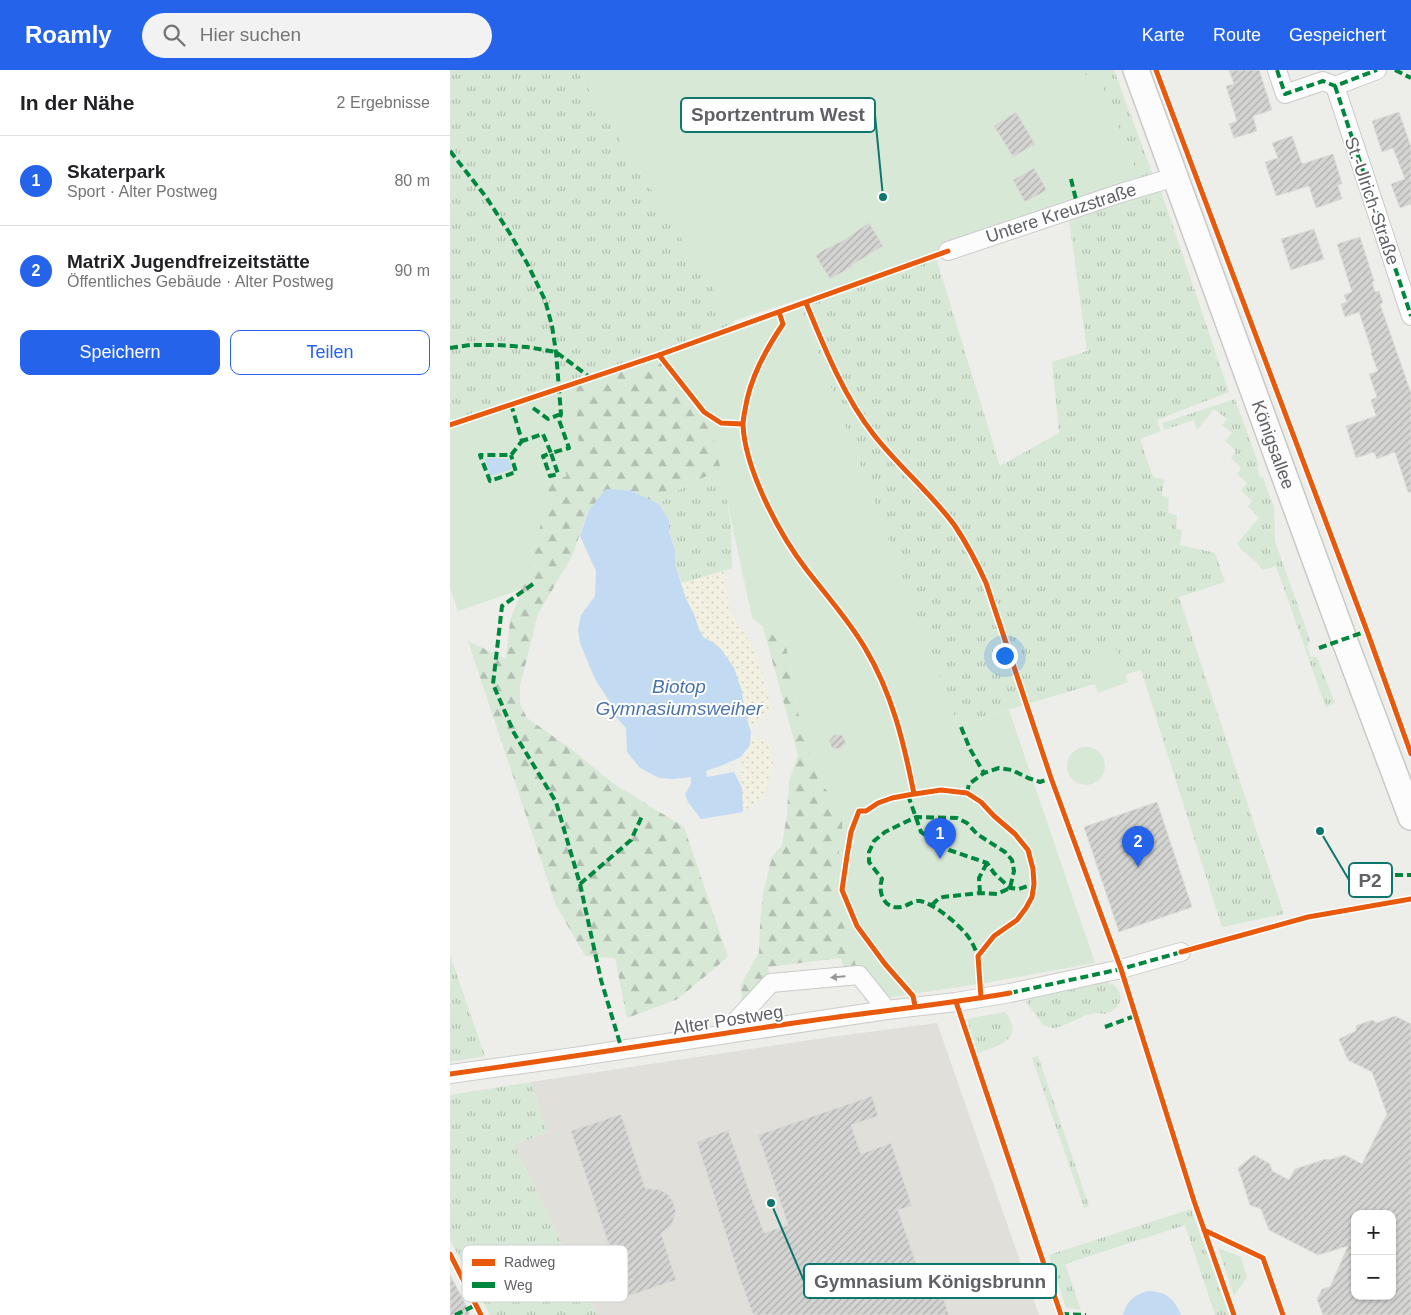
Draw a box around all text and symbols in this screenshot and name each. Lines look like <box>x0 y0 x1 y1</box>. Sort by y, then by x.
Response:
search box <box>142 13 492 58</box>
text: Roamly <box>25 21 112 48</box>
icon: search <box>160 21 188 49</box>
text: Hier suchen <box>200 24 301 45</box>
text: Karte <box>1142 25 1185 45</box>
text: Route <box>1213 25 1261 45</box>
text: Gespeichert <box>1289 25 1386 45</box>
text: In der Nähe <box>20 91 134 114</box>
text: 2 Ergebnisse <box>337 94 430 111</box>
callout: Sportzentrum West <box>681 98 875 132</box>
text: Sportzentrum West <box>691 104 866 125</box>
street label: St.-Ulrich-Straße <box>1341 134 1403 268</box>
text: Skaterpark <box>67 161 165 182</box>
text: 1 <box>32 172 40 189</box>
text: 80 m <box>394 172 430 189</box>
street label: Untere Kreuzstraße <box>983 179 1139 247</box>
text: Sport · Alter Postweg <box>67 183 217 200</box>
text: MatriX Jugendfreizeitstätte <box>67 251 310 272</box>
text: 2 <box>32 262 40 279</box>
text: 90 m <box>394 262 430 279</box>
text: Öffentliches Gebäude · Alter Postweg <box>67 273 334 290</box>
button: Speichern <box>20 330 220 375</box>
button: Teilen <box>230 330 430 375</box>
street label: Königsallee <box>1248 398 1298 492</box>
your location <box>992 643 1018 669</box>
water label: Biotop Gymnasiumsweiher <box>596 676 763 719</box>
pin: 1 <box>924 818 956 859</box>
pin: 2 <box>1122 826 1154 867</box>
callout: P2 <box>1349 863 1392 897</box>
text: P2 <box>1358 870 1382 891</box>
one-way arrow <box>829 973 845 981</box>
street label: Alter Postweg <box>672 1001 784 1039</box>
map controls <box>1351 1210 1396 1300</box>
button: + <box>1351 1210 1396 1255</box>
legend <box>462 1245 628 1302</box>
text: Radweg <box>504 1254 555 1270</box>
button: − <box>1351 1255 1396 1300</box>
callout: Gymnasium Königsbrunn <box>804 1264 1056 1298</box>
text: Gymnasium Königsbrunn <box>814 1271 1046 1292</box>
text: Weg <box>504 1277 533 1293</box>

